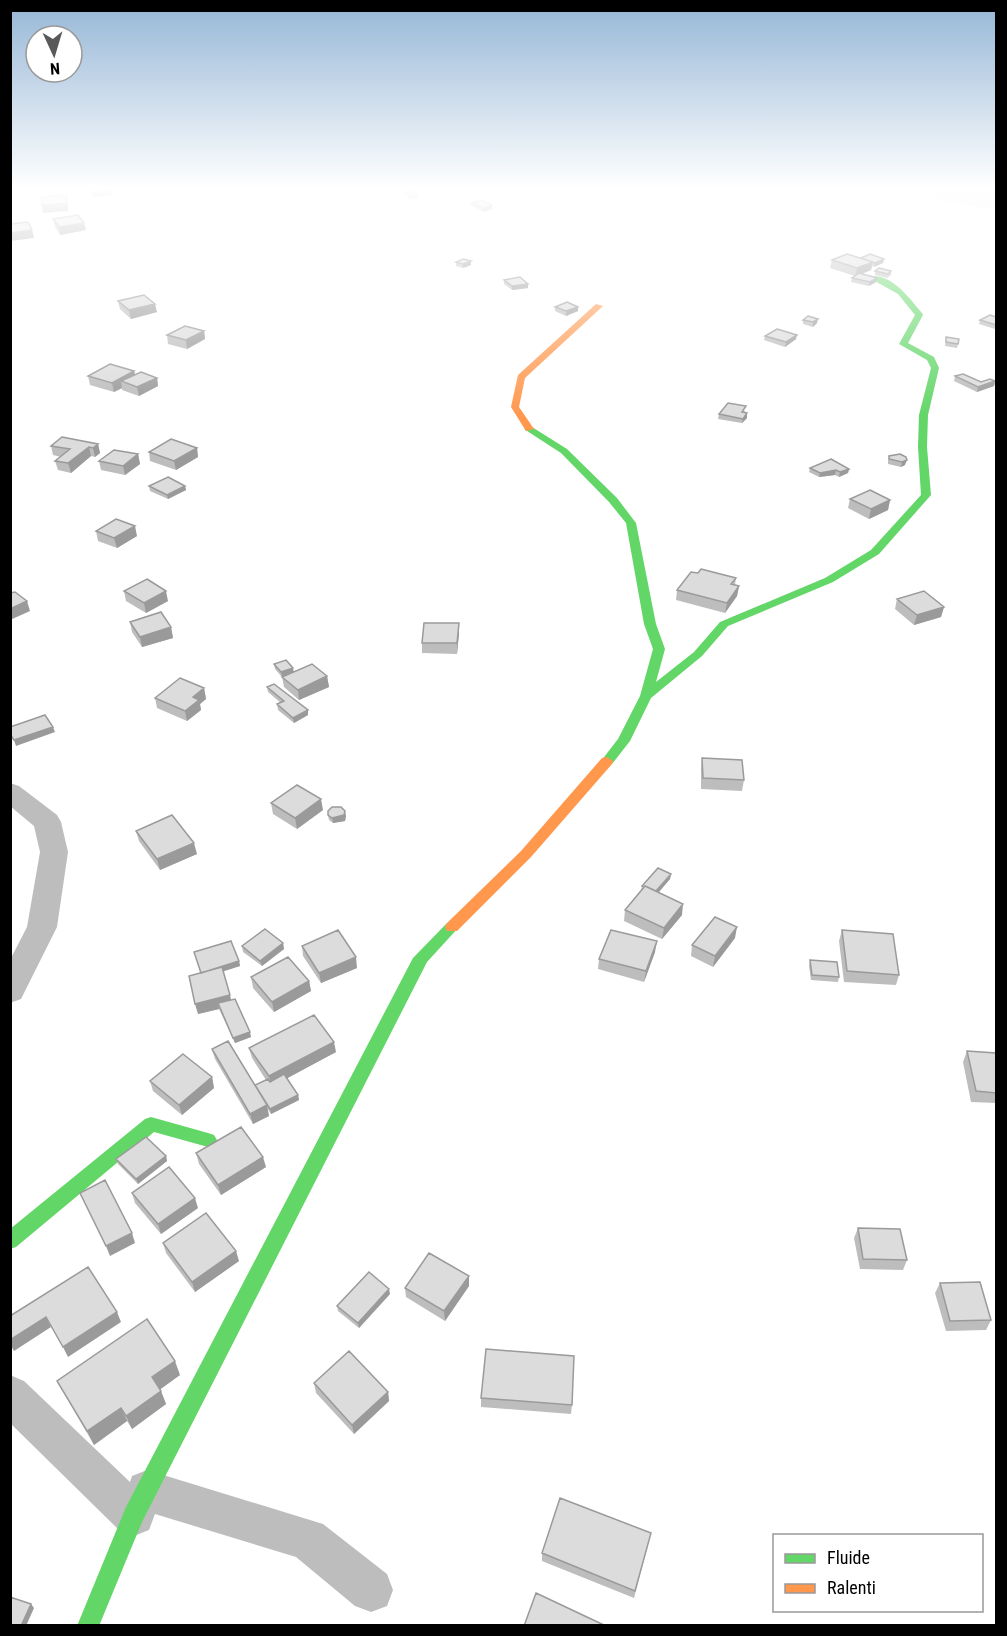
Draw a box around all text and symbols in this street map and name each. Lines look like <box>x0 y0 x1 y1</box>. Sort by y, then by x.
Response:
north arrow <box>24 24 84 84</box>
text: N <box>49 59 61 78</box>
legend <box>773 1534 983 1612</box>
text: Fluide <box>827 1547 870 1568</box>
text: Ralenti <box>827 1577 876 1598</box>

